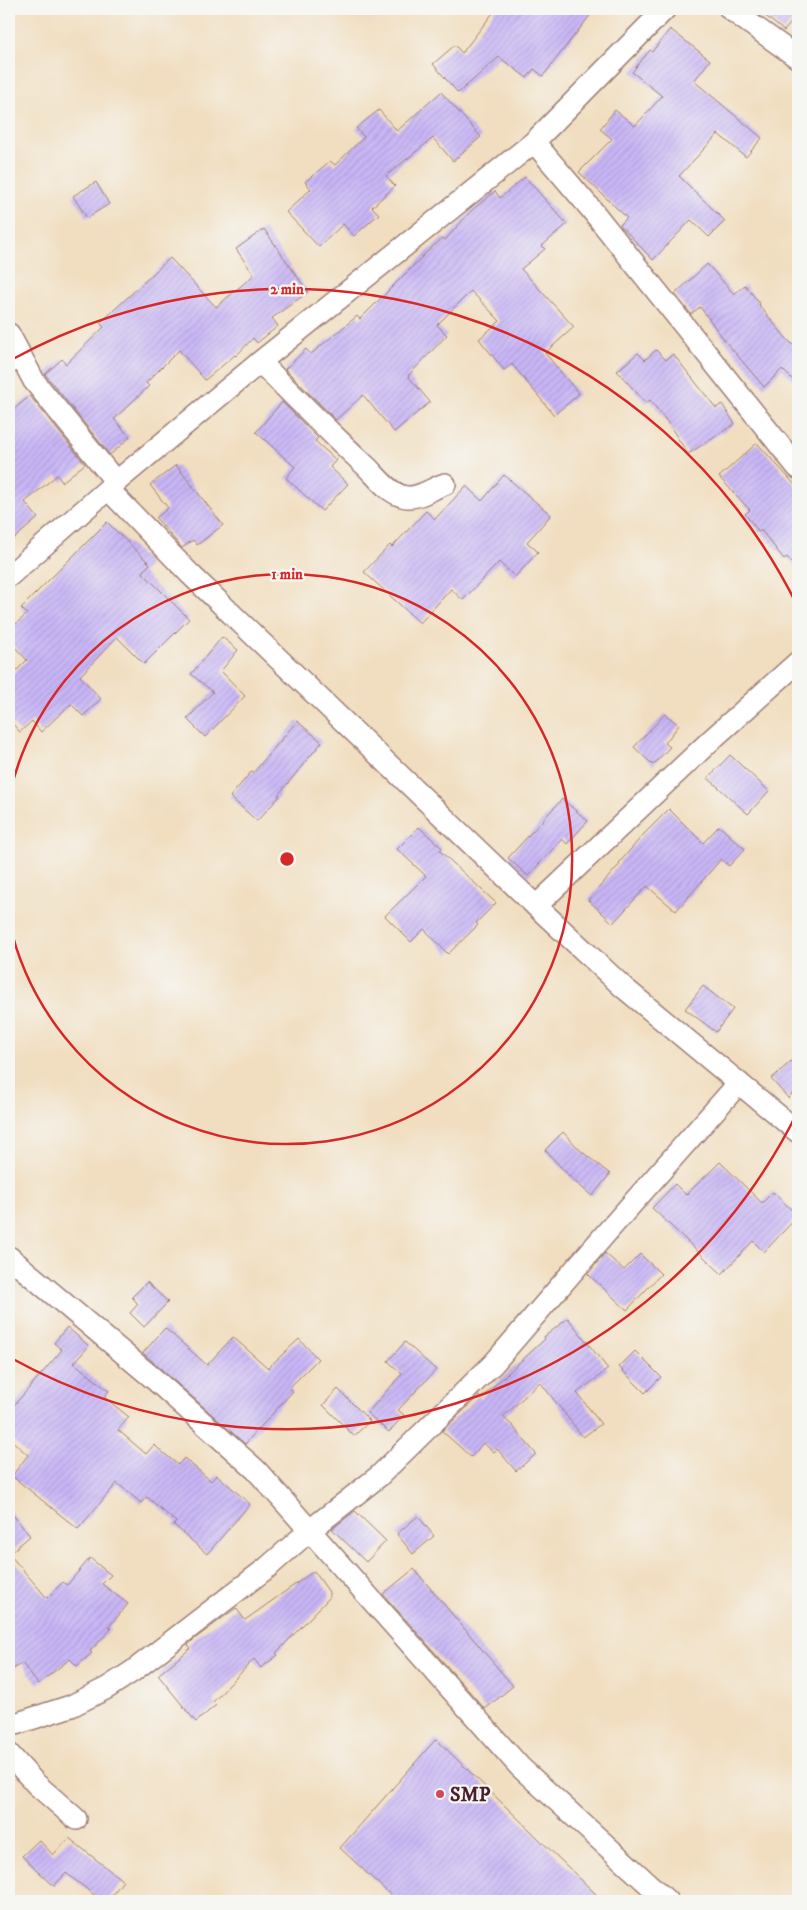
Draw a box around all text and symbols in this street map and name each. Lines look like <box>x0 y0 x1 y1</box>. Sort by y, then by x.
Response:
text: 2 min <box>270 280 304 299</box>
text: 1 min <box>271 565 303 584</box>
centre of rings <box>278 850 296 868</box>
place label: SMP <box>450 1783 491 1808</box>
marker: SMP <box>434 1788 446 1800</box>

